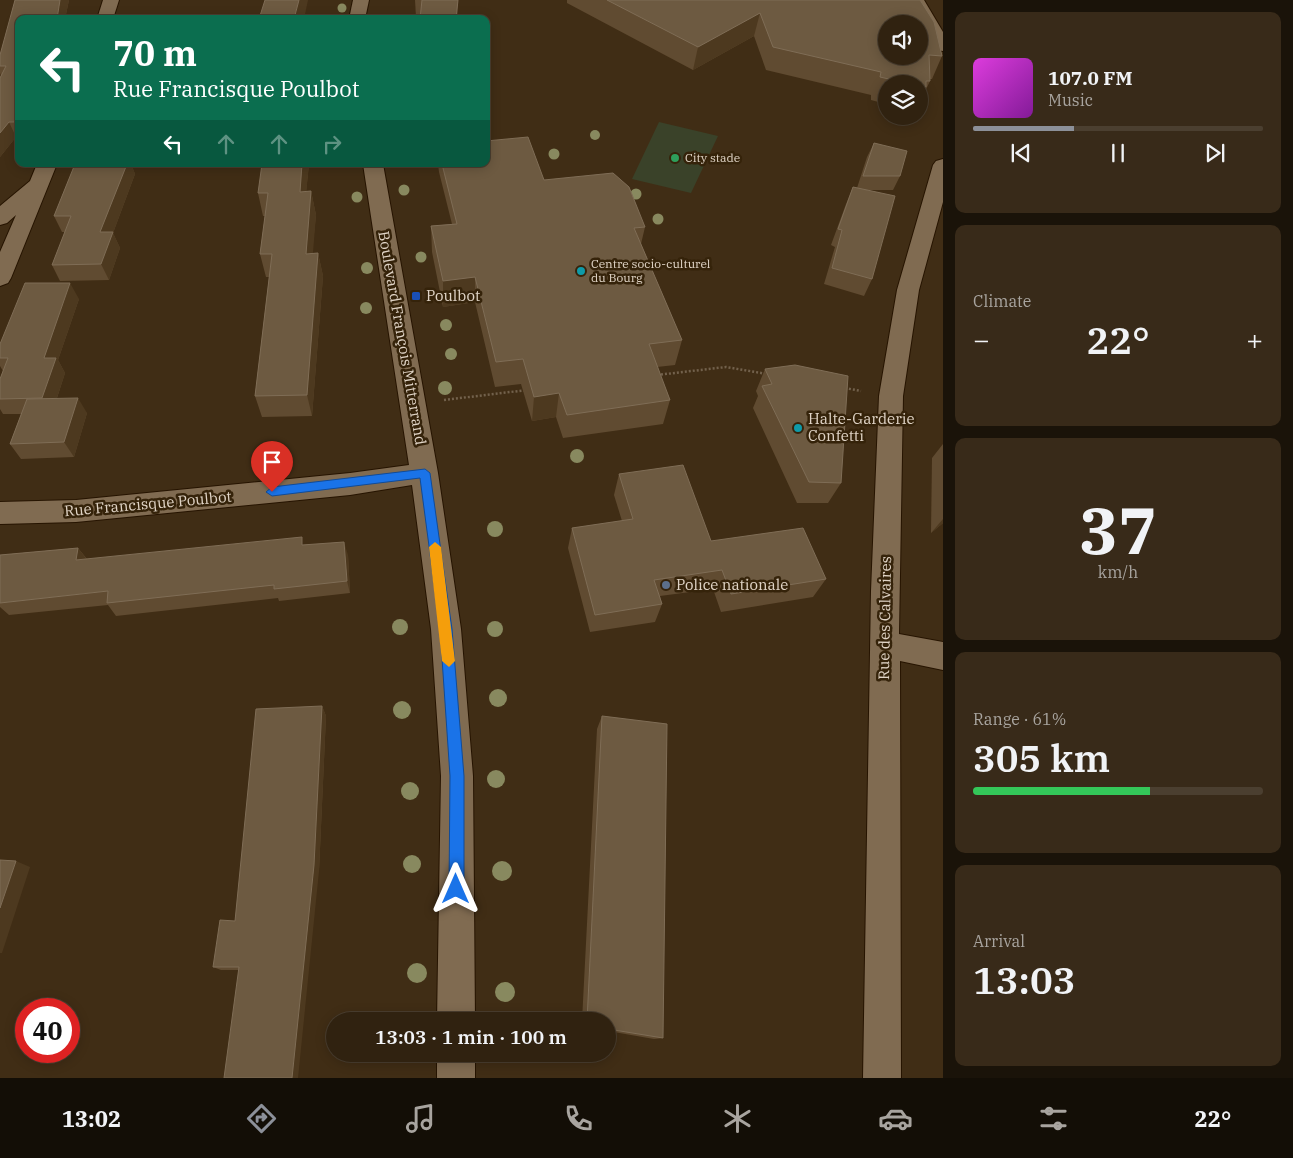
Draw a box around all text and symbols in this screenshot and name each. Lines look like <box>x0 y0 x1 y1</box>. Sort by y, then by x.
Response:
map controls <box>878 15 928 125</box>
button: sound <box>878 15 928 65</box>
text: 70 m <box>113 30 197 76</box>
icon: left <box>30 35 95 100</box>
text: 107.0 FM <box>1048 66 1133 90</box>
text: Rue Francisque Poulbot <box>113 74 359 103</box>
button: layers <box>878 75 928 125</box>
text: Music <box>1048 90 1093 110</box>
icon: left <box>159 130 187 158</box>
icon: ahead <box>212 130 240 158</box>
icon: ahead <box>265 130 293 158</box>
icon: right <box>318 130 346 158</box>
icon: previous <box>1007 139 1035 167</box>
icon: pause <box>1104 139 1132 167</box>
icon: next <box>1201 139 1229 167</box>
place label: City stade <box>685 150 740 165</box>
marker: City stade <box>669 152 681 164</box>
street label: Boulevard François Mitterrand <box>374 229 431 446</box>
place label: Centre socio-culturel du Bourg <box>591 256 711 285</box>
marker: Centre socio-culturel du Bourg <box>575 265 587 277</box>
place label: Poulbot <box>426 286 480 305</box>
marker: Poulbot <box>410 290 422 302</box>
text: Climate <box>973 291 1031 311</box>
text: 22° <box>1086 315 1150 364</box>
text: − <box>973 321 990 358</box>
text: + <box>1246 321 1263 358</box>
place label: Halte-Garderie Confetti <box>808 409 915 445</box>
marker: Halte-Garderie Confetti <box>792 422 804 434</box>
pin <box>251 441 293 492</box>
icon: arrive <box>258 448 286 476</box>
street label: Rue Francisque Poulbot <box>63 487 232 520</box>
text: 37 <box>1079 487 1157 572</box>
street label: Rue des Calvaires <box>874 556 895 680</box>
text: km/h <box>1098 562 1138 582</box>
place label: Police nationale <box>676 575 788 594</box>
marker: Police nationale <box>660 579 672 591</box>
text: Range · 61% <box>973 709 1066 729</box>
text: 305 km <box>973 733 1110 782</box>
position arrow <box>429 862 481 914</box>
text: Arrival <box>973 931 1025 951</box>
text: 13:03 <box>973 955 1076 1004</box>
speed limit sign: 40 <box>15 998 80 1063</box>
text: 13:03 · 1 min · 100 m <box>375 1025 567 1049</box>
icon: directions <box>244 1101 279 1136</box>
icon: music <box>403 1101 438 1136</box>
icon: phone <box>561 1101 596 1136</box>
icon: climate <box>720 1101 755 1136</box>
icon: car <box>878 1101 913 1136</box>
icon: filters <box>1036 1101 1071 1136</box>
text: 13:02 <box>62 1104 121 1133</box>
text: 22° <box>1195 1104 1231 1133</box>

